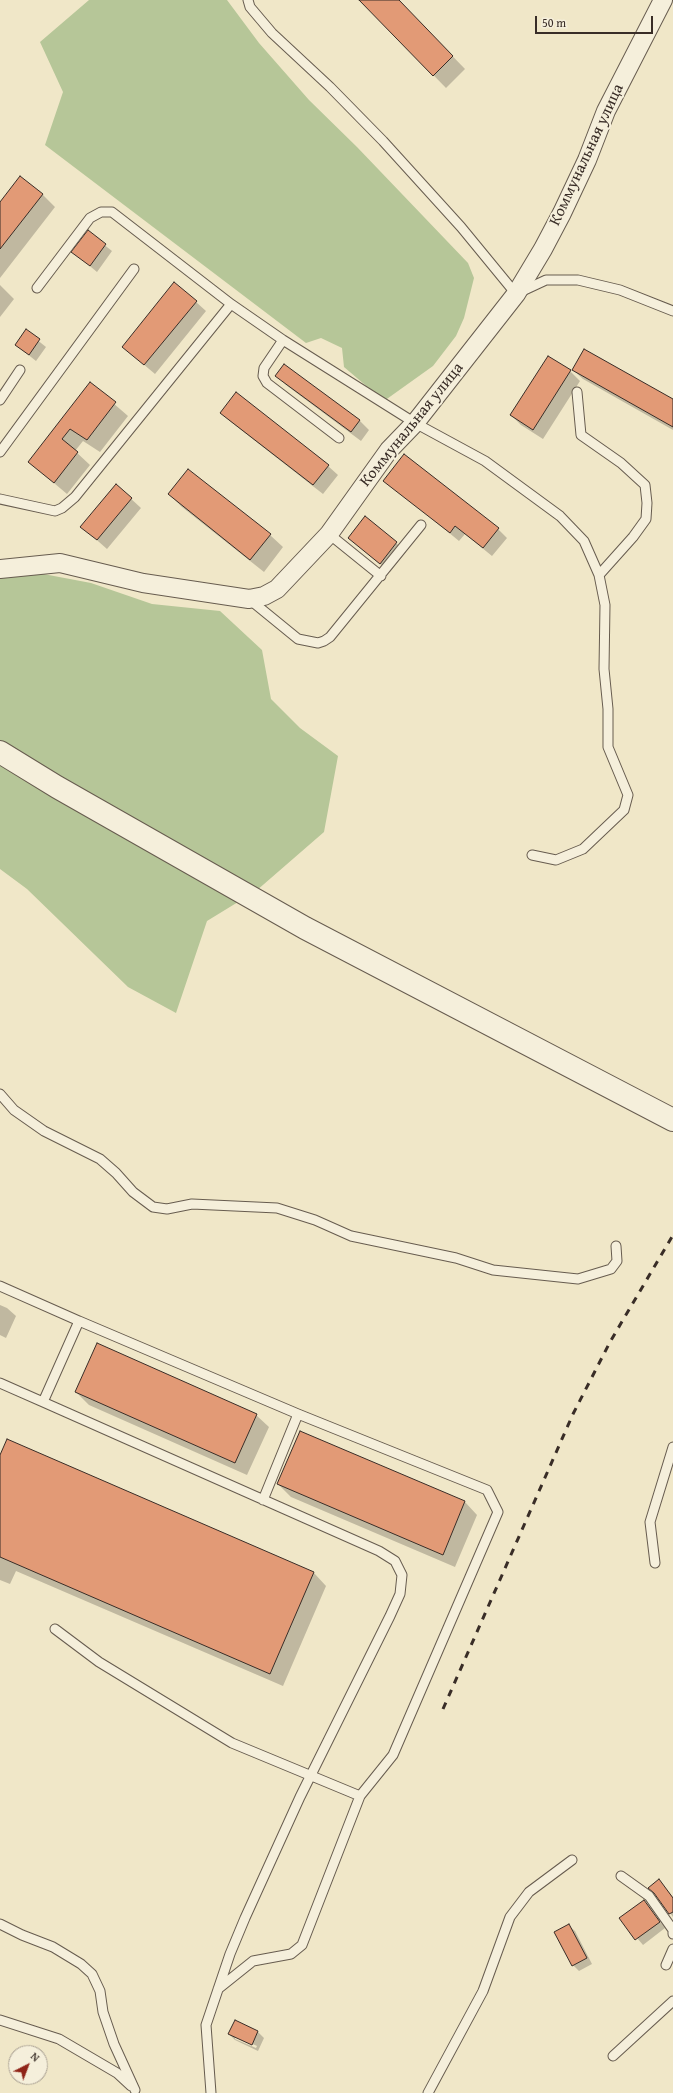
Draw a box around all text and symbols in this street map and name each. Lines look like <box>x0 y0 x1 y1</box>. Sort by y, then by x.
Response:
scale bar <box>537 8 655 34</box>
text: 50 m <box>542 14 566 31</box>
street label: Коммунальная улица <box>546 81 628 229</box>
street label: Коммунальная улица <box>356 359 468 491</box>
north arrow <box>8 2045 48 2085</box>
text: N <box>27 2048 43 2065</box>

